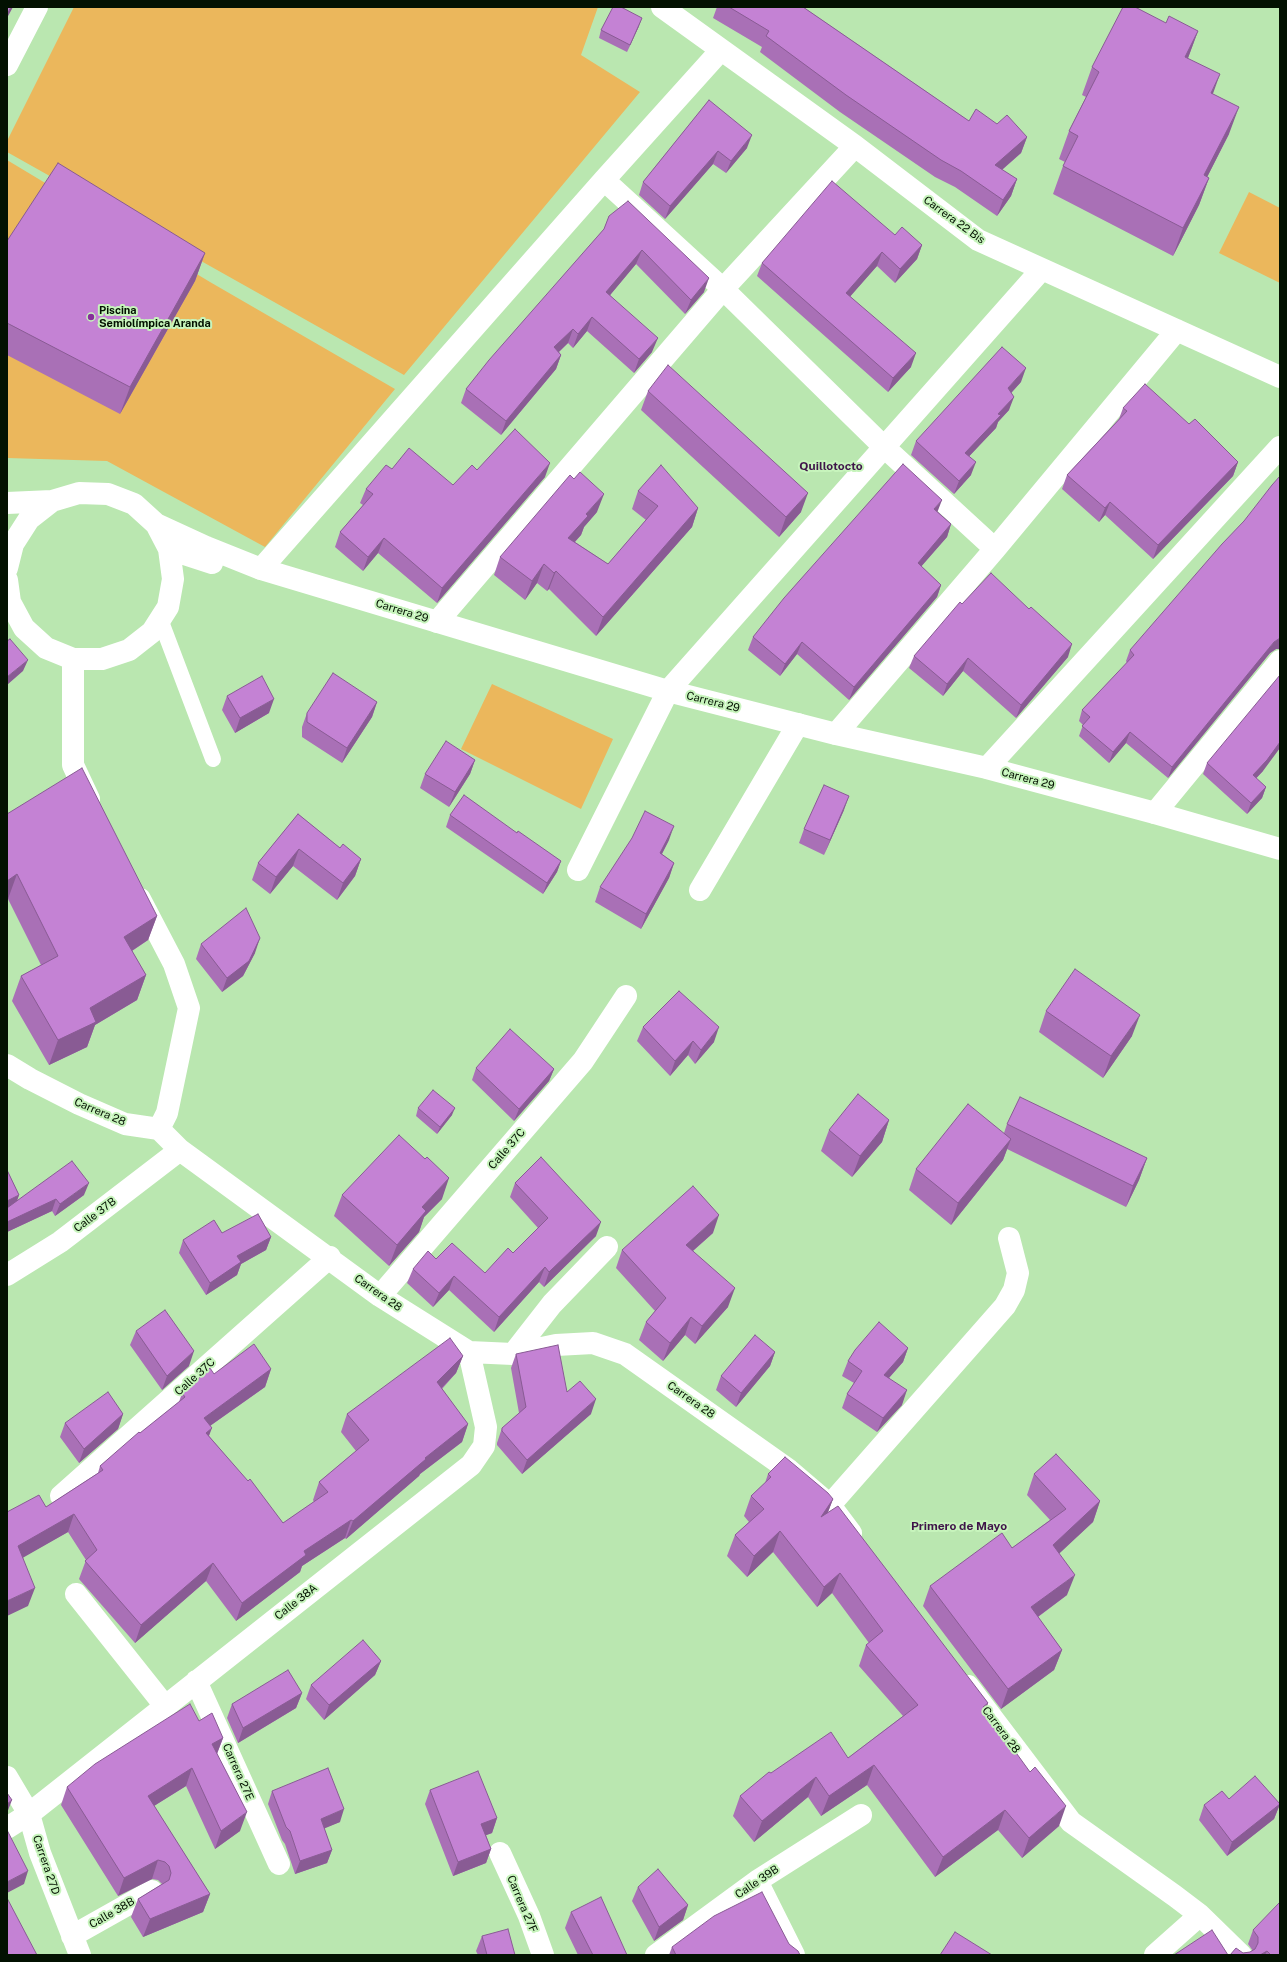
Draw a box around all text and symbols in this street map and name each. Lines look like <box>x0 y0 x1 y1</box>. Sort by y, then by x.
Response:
street label: Carrera 22 Bis <box>921 193 987 247</box>
place label: Piscina Semiolímpica Aranda <box>99 304 211 330</box>
marker: Piscina Semiolímpica Aranda <box>86 312 96 322</box>
district label: Quillotocto <box>799 459 863 473</box>
street label: Carrera 29 <box>374 597 430 625</box>
street label: Carrera 29 <box>685 689 741 715</box>
street label: Carrera 29 <box>1000 766 1056 792</box>
street label: Carrera 28 <box>72 1095 128 1129</box>
street label: Calle 37C <box>486 1126 528 1172</box>
street label: Calle 37B <box>71 1195 119 1235</box>
street label: Carrera 28 <box>352 1272 404 1314</box>
street label: Calle 37C <box>172 1355 218 1399</box>
street label: Carrera 28 <box>665 1379 717 1421</box>
district label: Primero de Mayo <box>911 1519 1007 1533</box>
street label: Calle 38A <box>272 1581 320 1623</box>
street label: Carrera 28 <box>979 1704 1023 1756</box>
street label: Carrera 27E <box>220 1741 256 1803</box>
street label: Carrera 27D <box>30 1834 62 1896</box>
street label: Calle 39B <box>733 1863 781 1901</box>
street label: Carrera 27F <box>504 1873 540 1935</box>
street label: Calle 38B <box>87 1895 137 1931</box>

